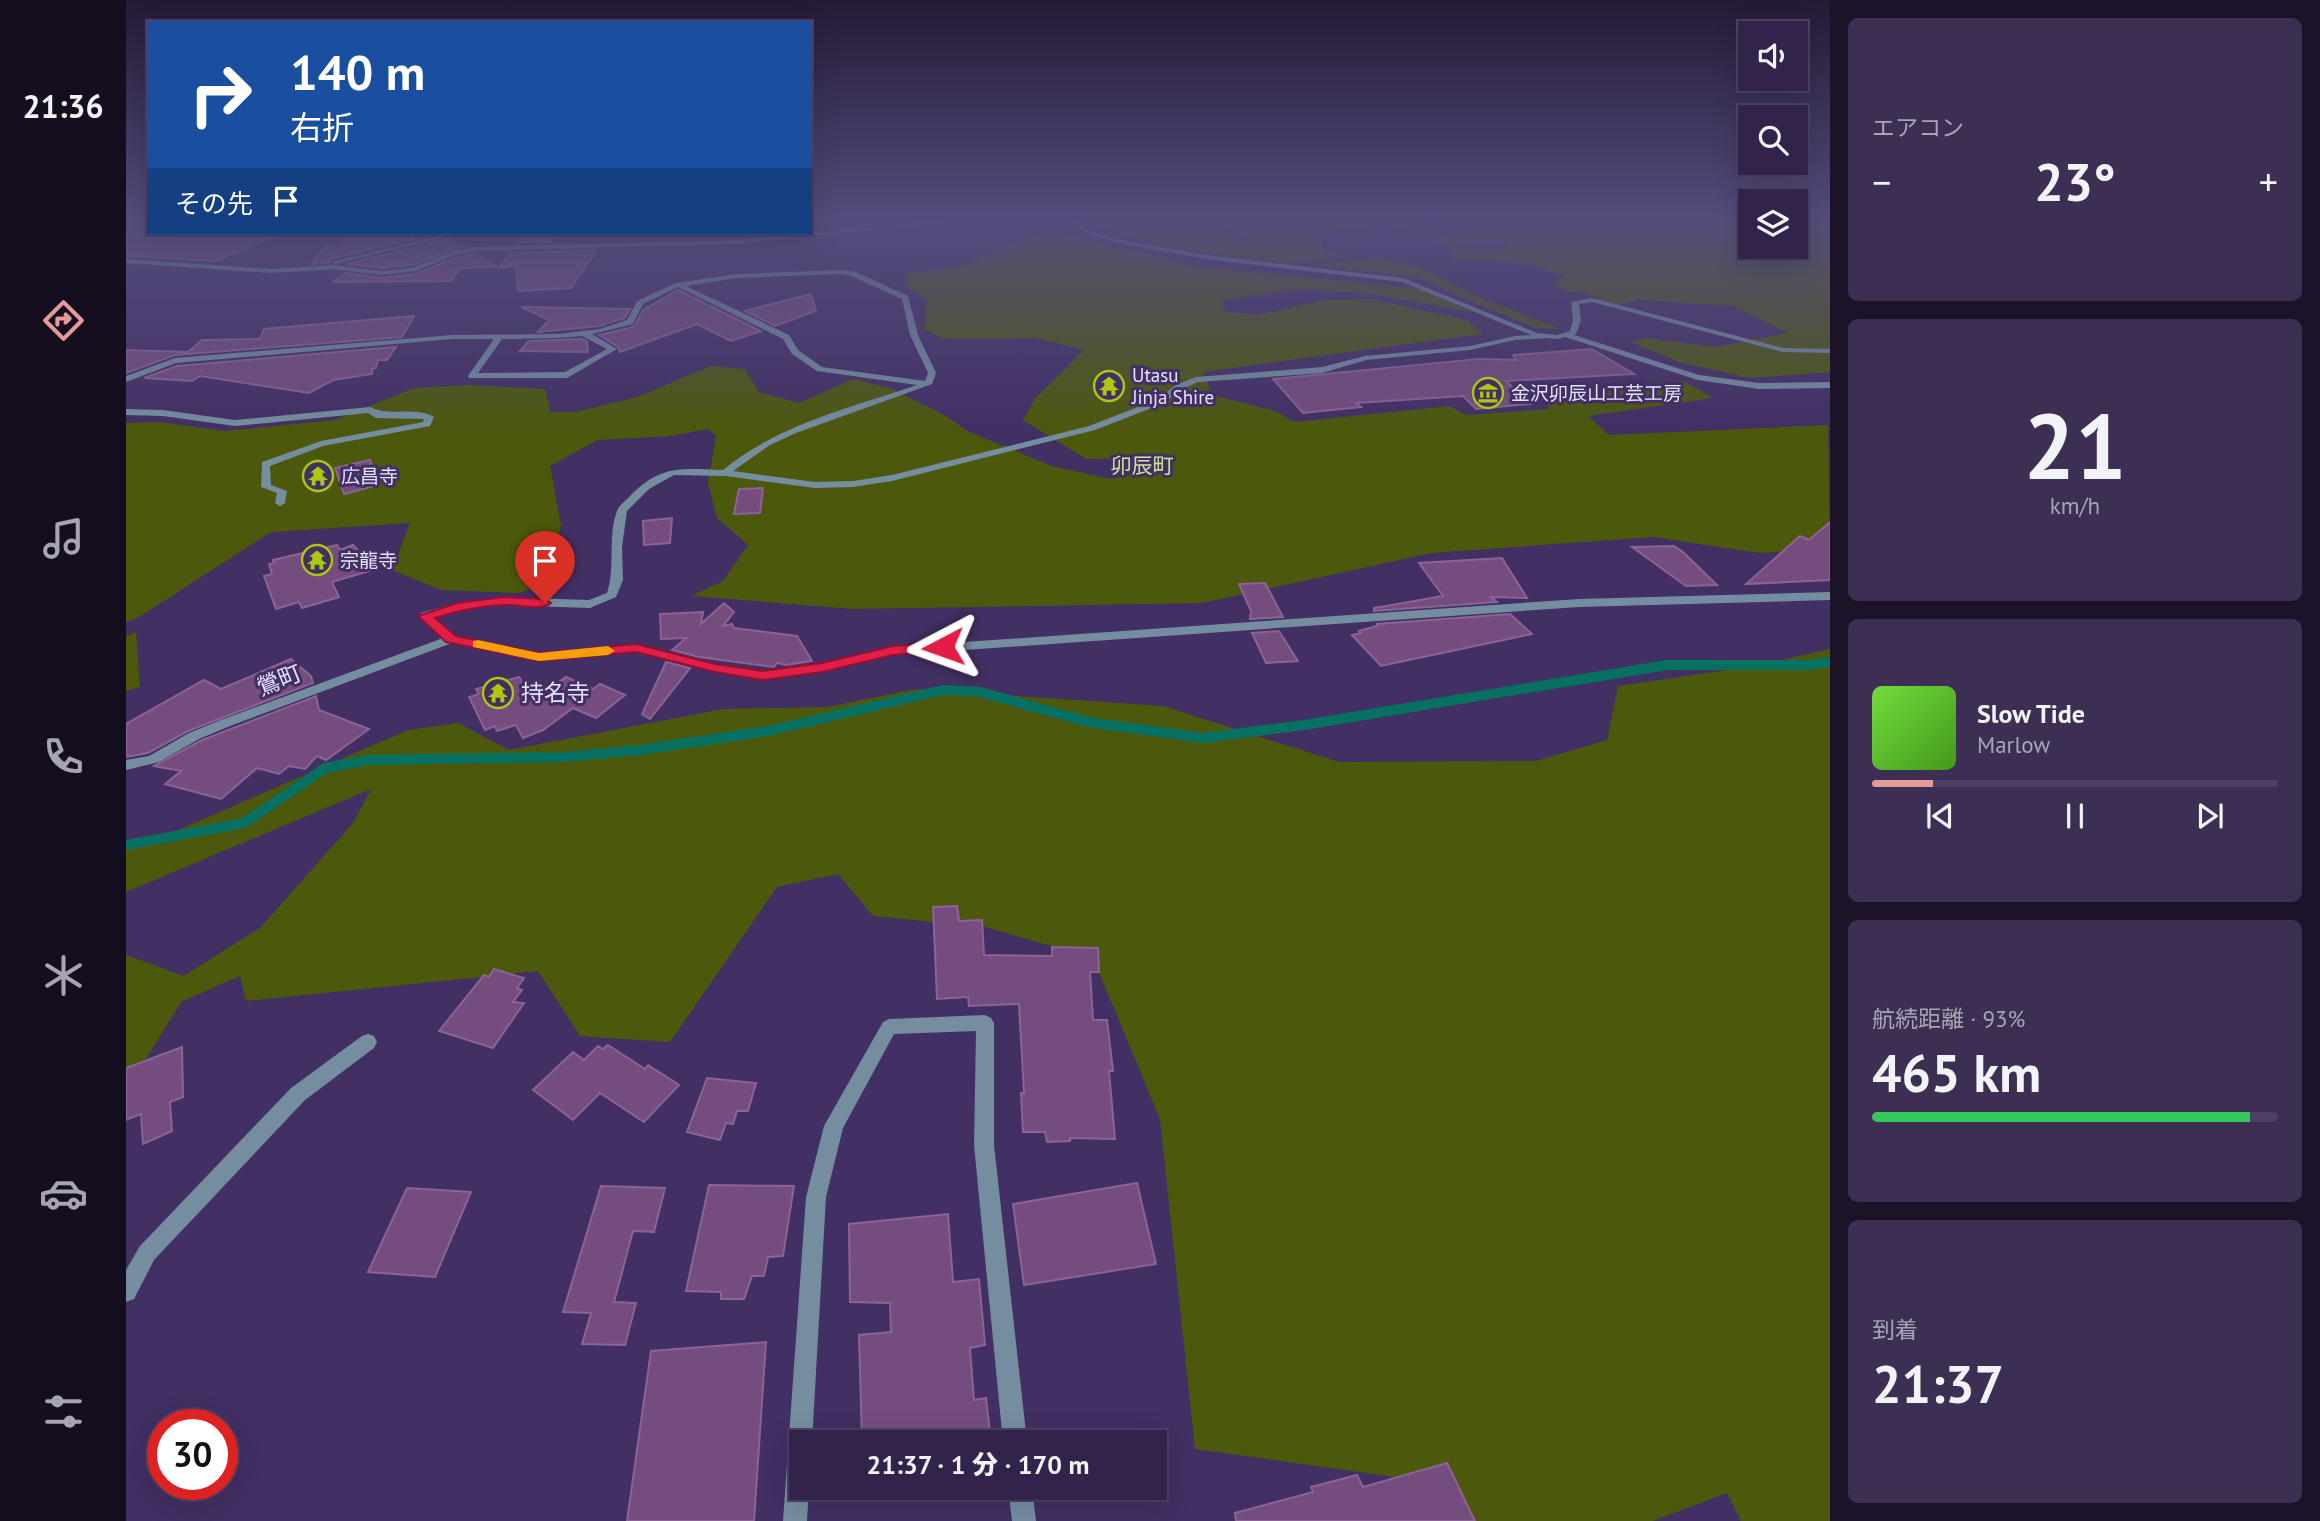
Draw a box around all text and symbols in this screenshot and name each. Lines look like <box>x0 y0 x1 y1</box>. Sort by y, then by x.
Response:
map controls <box>1738 21 1808 259</box>
button: sound <box>1738 21 1808 91</box>
text: 140 m <box>290 40 425 104</box>
icon: right <box>175 49 266 140</box>
text: 21:36 <box>22 85 104 127</box>
button: search <box>1738 105 1808 175</box>
text: 右折 <box>290 106 354 148</box>
text: エアコン <box>1872 113 1964 142</box>
text: 23° <box>2034 148 2116 215</box>
text: − <box>1872 157 1891 206</box>
text: + <box>2259 157 2278 206</box>
icon: arrive <box>267 182 305 220</box>
text: その先 <box>175 187 253 220</box>
button: layers <box>1738 189 1808 259</box>
icon: directions <box>39 296 88 345</box>
place label: Utasu Jinja Shire <box>1131 363 1214 409</box>
temple icon: Utasu Jinja Shire <box>1092 369 1126 403</box>
museum icon: 金沢卯辰山工芸工房 <box>1471 376 1505 410</box>
place label: 金沢卯辰山工芸工房 <box>1511 381 1682 405</box>
text: 21 <box>2023 386 2127 504</box>
district label: 卯辰町 <box>1111 452 1174 479</box>
temple icon: 広昌寺 <box>301 459 335 493</box>
place label: 広昌寺 <box>341 464 398 488</box>
text: km/h <box>2050 491 2100 520</box>
icon: music <box>39 514 88 563</box>
pin <box>515 531 575 603</box>
icon: arrive <box>526 542 564 580</box>
temple icon: 宗龍寺 <box>300 543 334 577</box>
place label: 宗龍寺 <box>340 548 397 572</box>
position arrow <box>906 610 980 684</box>
street label: 鶯町 <box>252 657 306 702</box>
temple icon: 持名寺 <box>481 676 515 710</box>
place label: 持名寺 <box>521 678 590 707</box>
text: Slow Tide <box>1977 697 2085 730</box>
text: Marlow <box>1977 730 2050 759</box>
icon: phone <box>39 732 88 781</box>
icon: previous <box>1921 797 1959 835</box>
icon: pause <box>2056 797 2094 835</box>
icon: next <box>2191 797 2229 835</box>
icon: climate <box>39 951 88 1000</box>
text: 航続距離 · 93% <box>1872 1004 2025 1033</box>
text: 465 km <box>1872 1039 2041 1106</box>
icon: car <box>39 1169 88 1218</box>
text: 到着 <box>1872 1315 1918 1344</box>
text: 21:37 <box>1872 1350 2004 1417</box>
icon: filters <box>39 1387 88 1436</box>
speed limit sign: 30 <box>147 1409 238 1500</box>
text: 21:37 · 1 分 · 170 m <box>866 1448 1090 1481</box>

